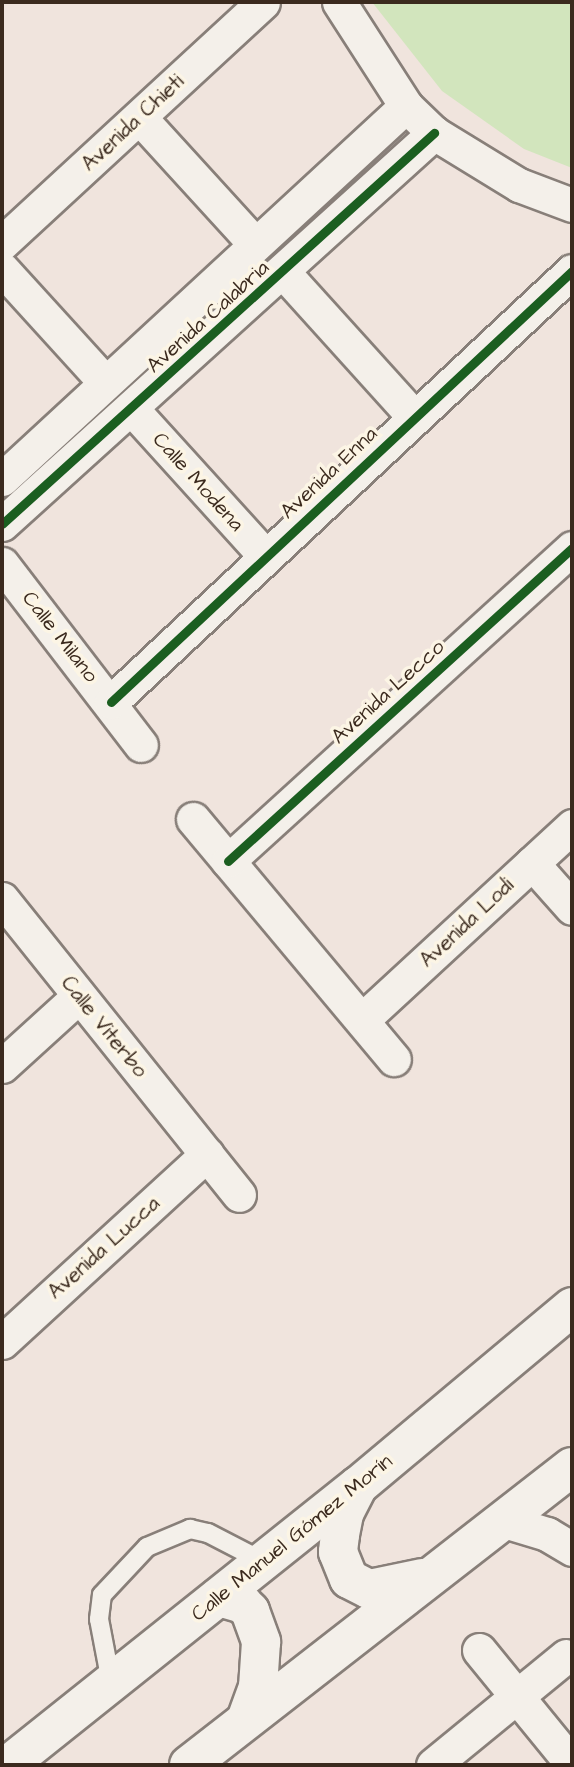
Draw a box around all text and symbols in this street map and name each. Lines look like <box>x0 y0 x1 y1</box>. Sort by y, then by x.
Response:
street label: Avenida Chieti <box>77 69 189 177</box>
street label: Avenida Calabria <box>142 255 274 379</box>
street label: Avenida Enna <box>275 422 383 524</box>
street label: Calle Modena <box>147 427 249 537</box>
street label: Calle Milano <box>17 586 103 688</box>
street label: Avenida Lecco <box>326 635 450 749</box>
street label: Avenida Lodi <box>415 873 519 973</box>
street label: Calle Viterbo <box>55 971 153 1083</box>
street label: Avenida Lucca <box>43 1191 165 1305</box>
street label: Calle Manuel Gómez Morín <box>186 1449 398 1627</box>

